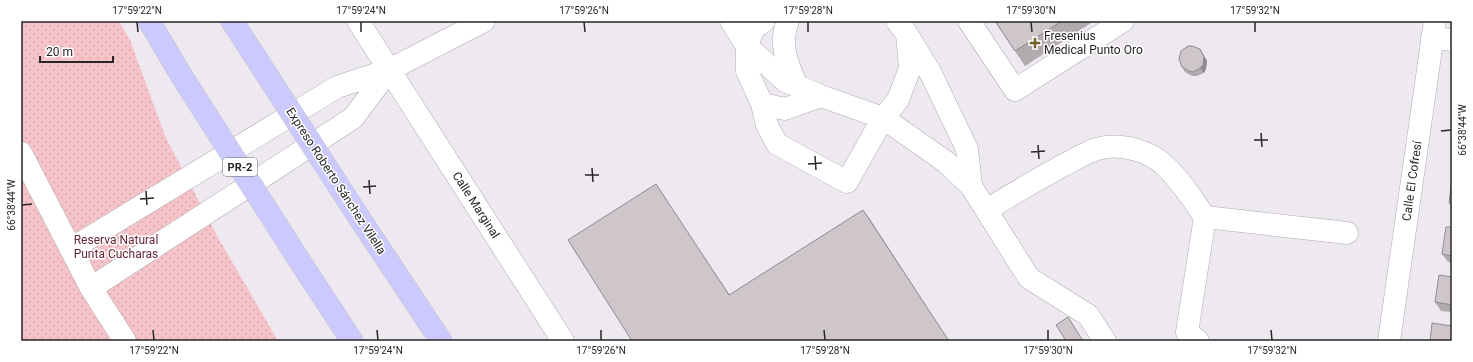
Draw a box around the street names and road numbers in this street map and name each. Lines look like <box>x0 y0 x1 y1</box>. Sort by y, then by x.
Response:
street label: Expreso Roberto Sánchez Vilella <box>283 105 389 257</box>
street label: Calle El Cofresí <box>1399 139 1425 222</box>
road number: PR-2 <box>223 158 257 176</box>
street label: Calle Marginal <box>449 169 503 241</box>

